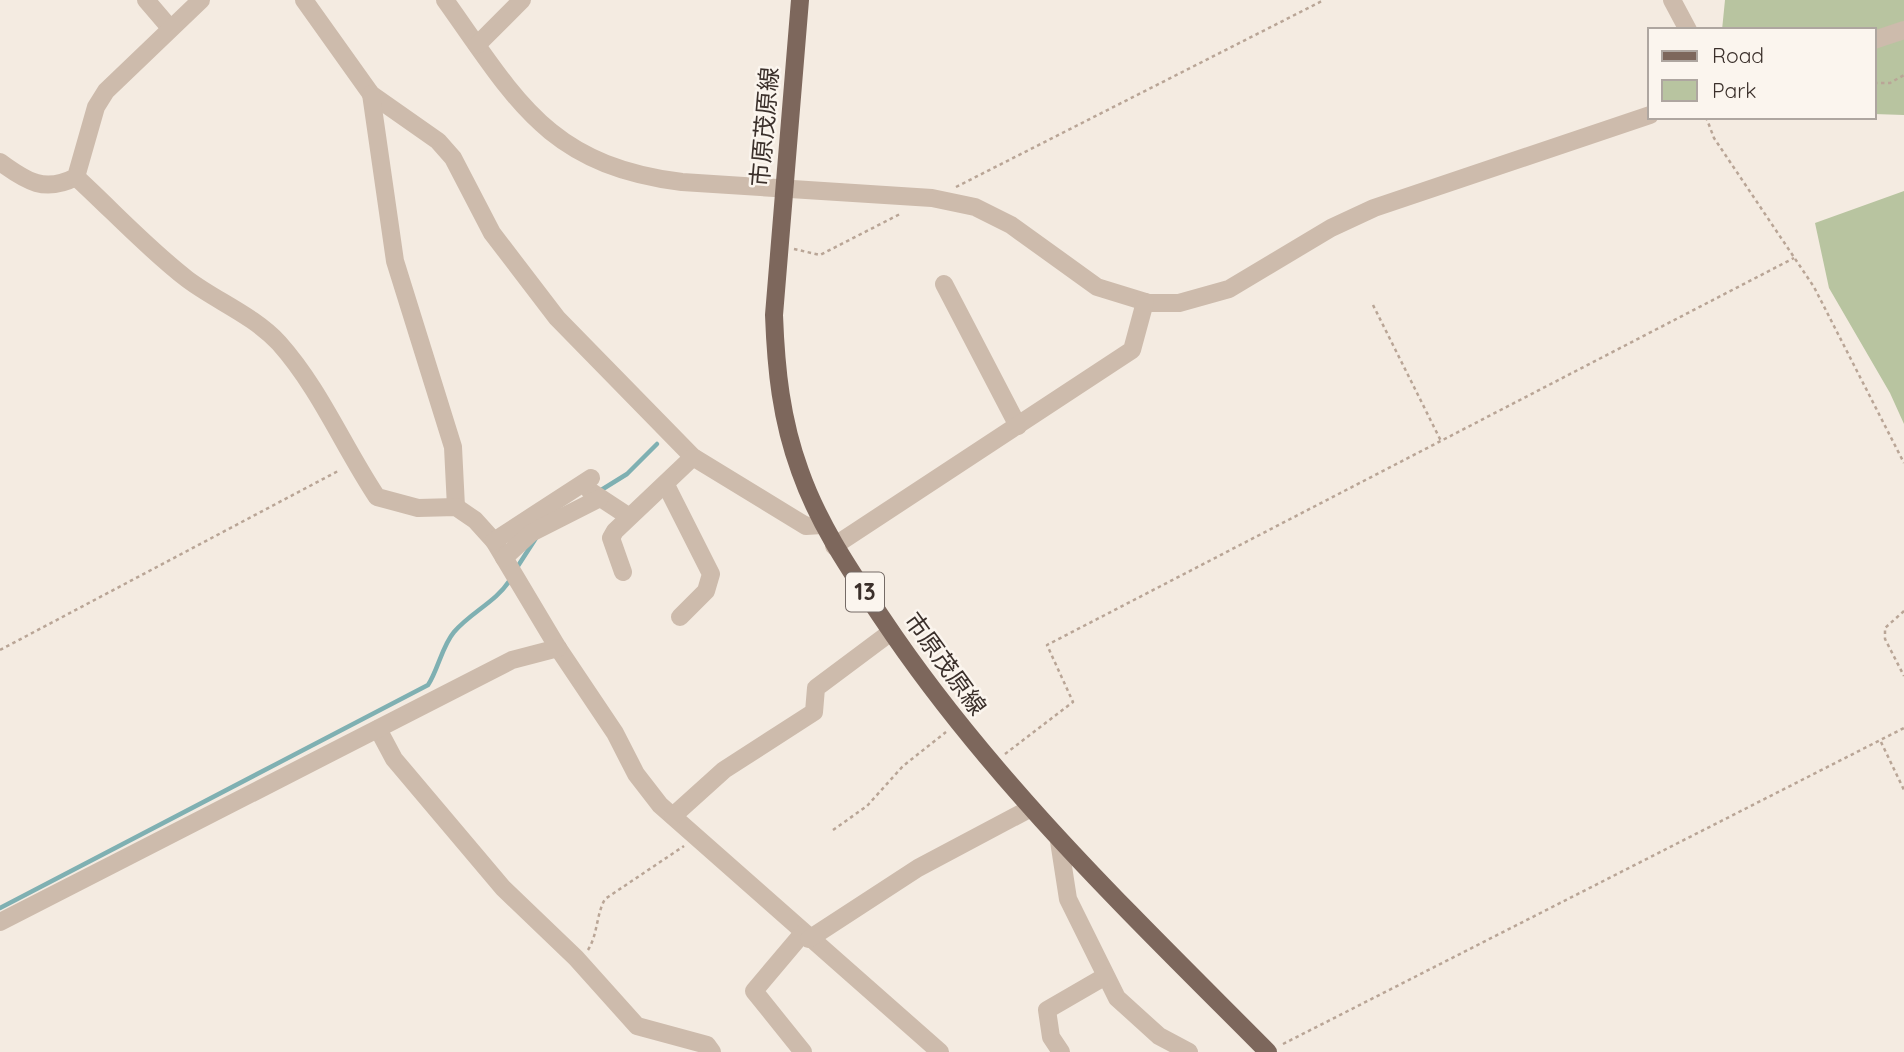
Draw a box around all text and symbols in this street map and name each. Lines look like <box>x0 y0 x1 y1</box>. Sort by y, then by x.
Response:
legend <box>1648 28 1876 119</box>
text: Road <box>1712 42 1764 68</box>
street label: 市原茂原線 <box>744 66 784 188</box>
text: Park <box>1712 77 1756 103</box>
road number: 13 <box>846 572 884 612</box>
street label: 市原茂原線 <box>898 606 993 721</box>

